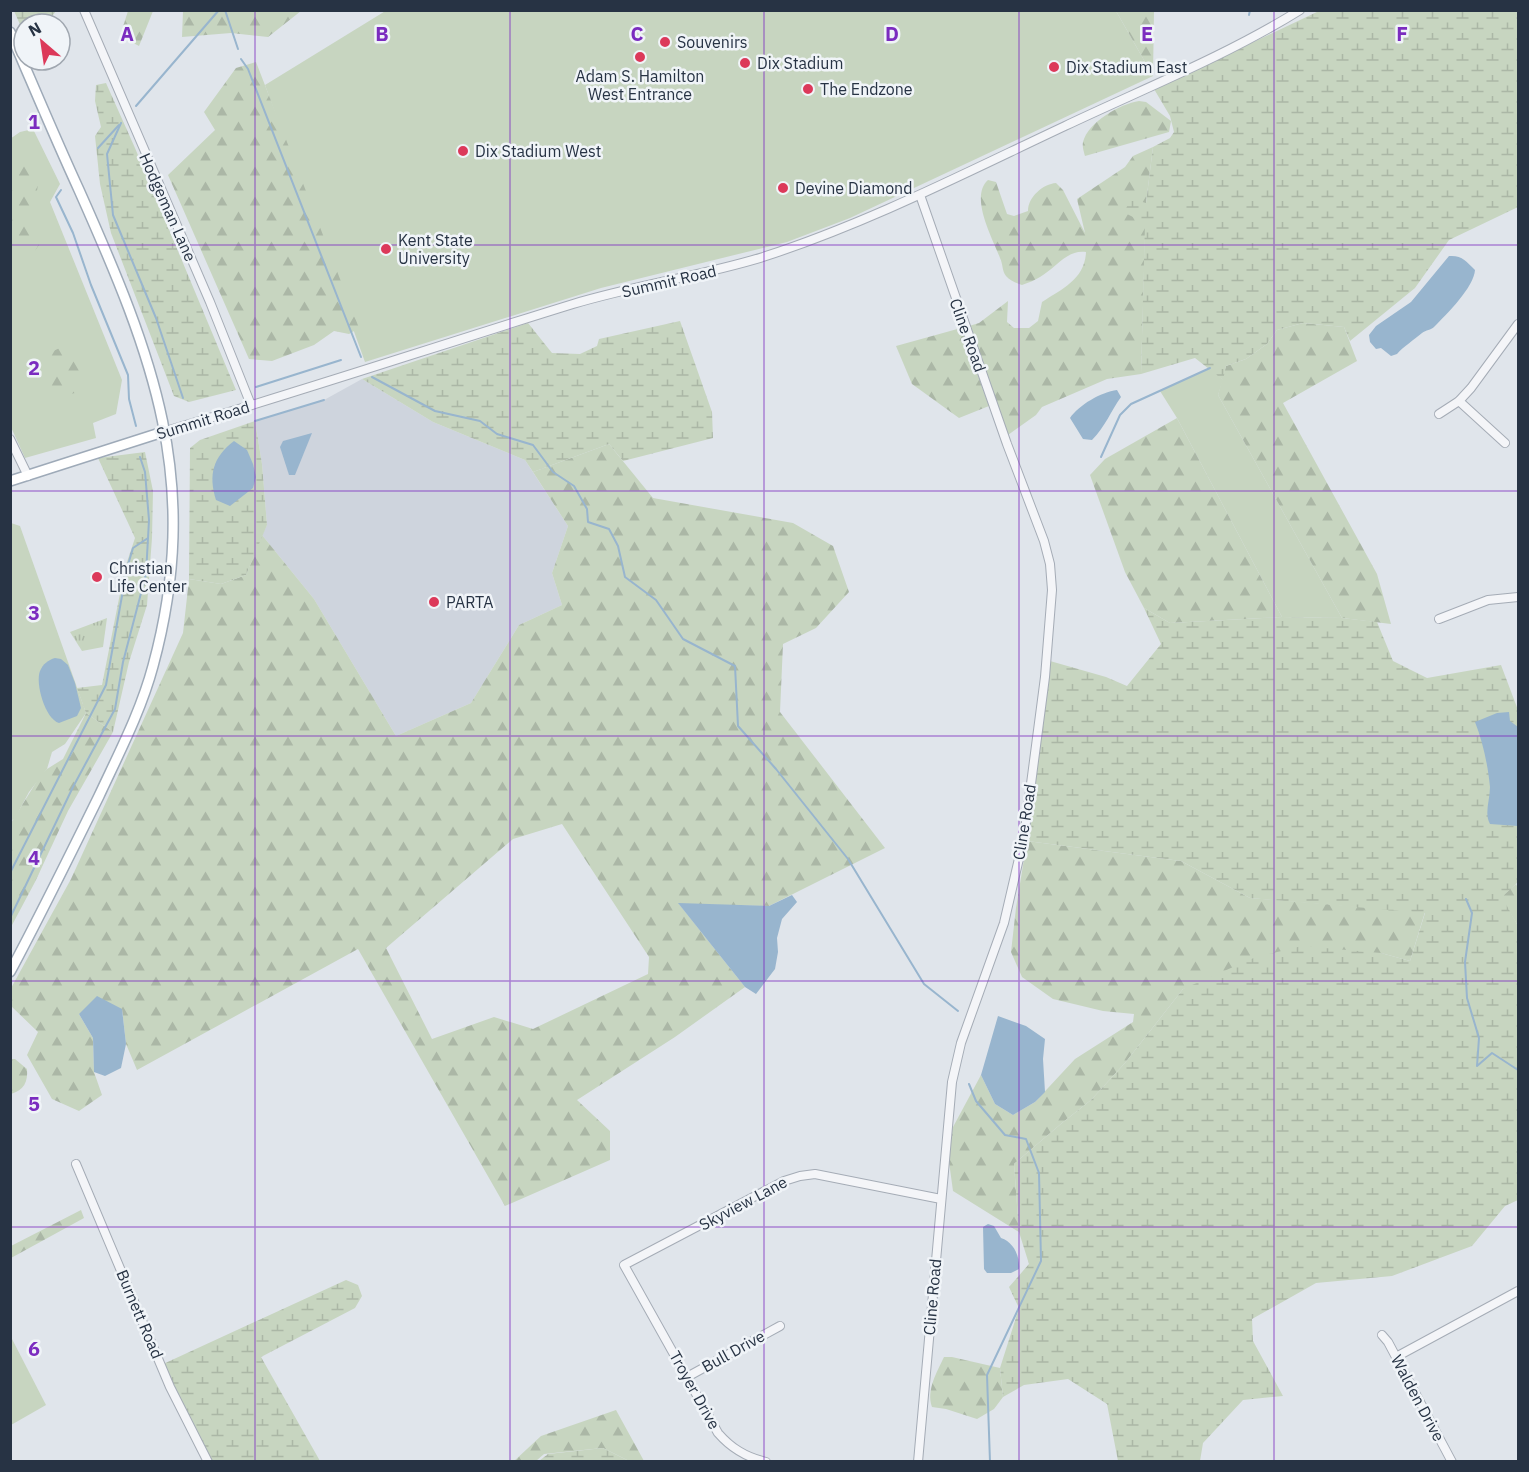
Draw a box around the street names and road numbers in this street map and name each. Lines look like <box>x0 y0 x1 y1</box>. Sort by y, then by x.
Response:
street label: Hodgeman Lane <box>135 150 201 264</box>
street label: Summit Road <box>620 260 718 302</box>
street label: Cline Road <box>945 296 991 374</box>
street label: Summit Road <box>154 396 252 444</box>
street label: Cline Road <box>1008 783 1040 861</box>
street label: Skyview Lane <box>696 1171 791 1235</box>
street label: Cline Road <box>919 1258 945 1336</box>
street label: Burnett Road <box>112 1266 168 1362</box>
street label: Bull Drive <box>698 1325 768 1376</box>
street label: Troyer Drive <box>665 1347 725 1433</box>
street label: Walden Drive <box>1387 1351 1449 1445</box>

